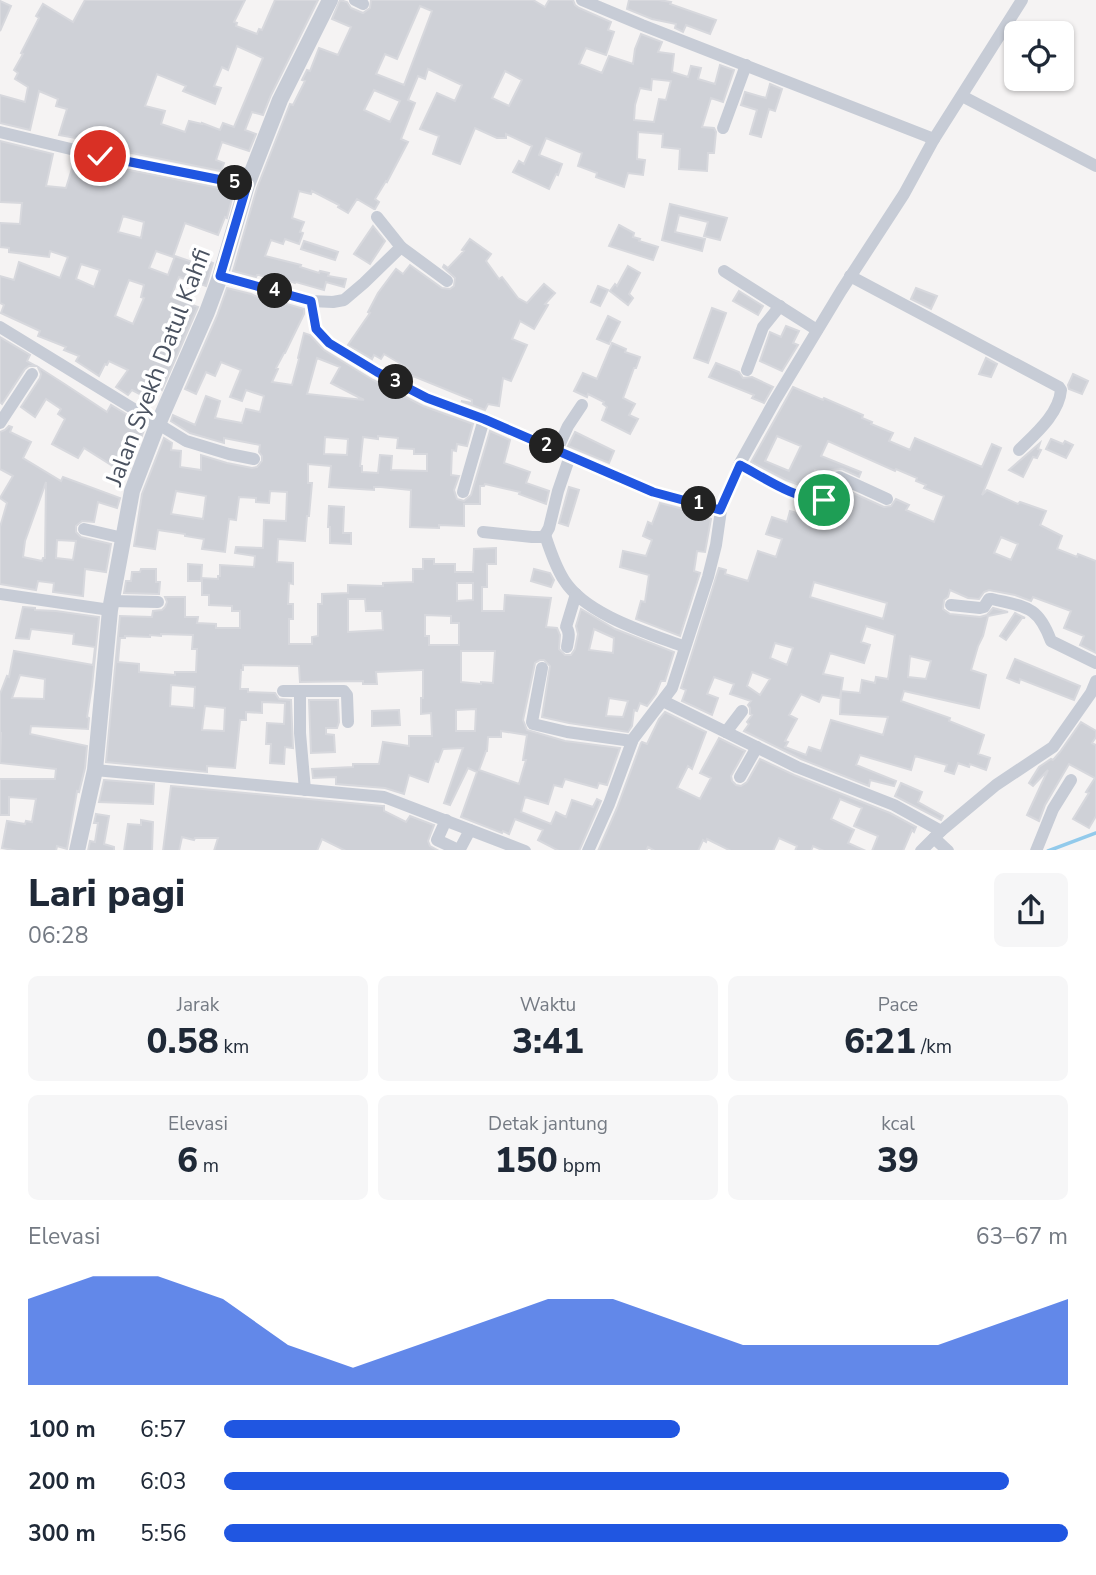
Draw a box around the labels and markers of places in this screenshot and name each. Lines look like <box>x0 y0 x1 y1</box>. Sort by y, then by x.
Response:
pin <box>70 126 130 186</box>
pin: 5 <box>218 166 252 200</box>
pin: 4 <box>258 274 292 308</box>
pin: 3 <box>378 364 414 400</box>
pin: 2 <box>530 428 564 464</box>
pin <box>794 470 854 530</box>
pin: 1 <box>682 486 716 522</box>

